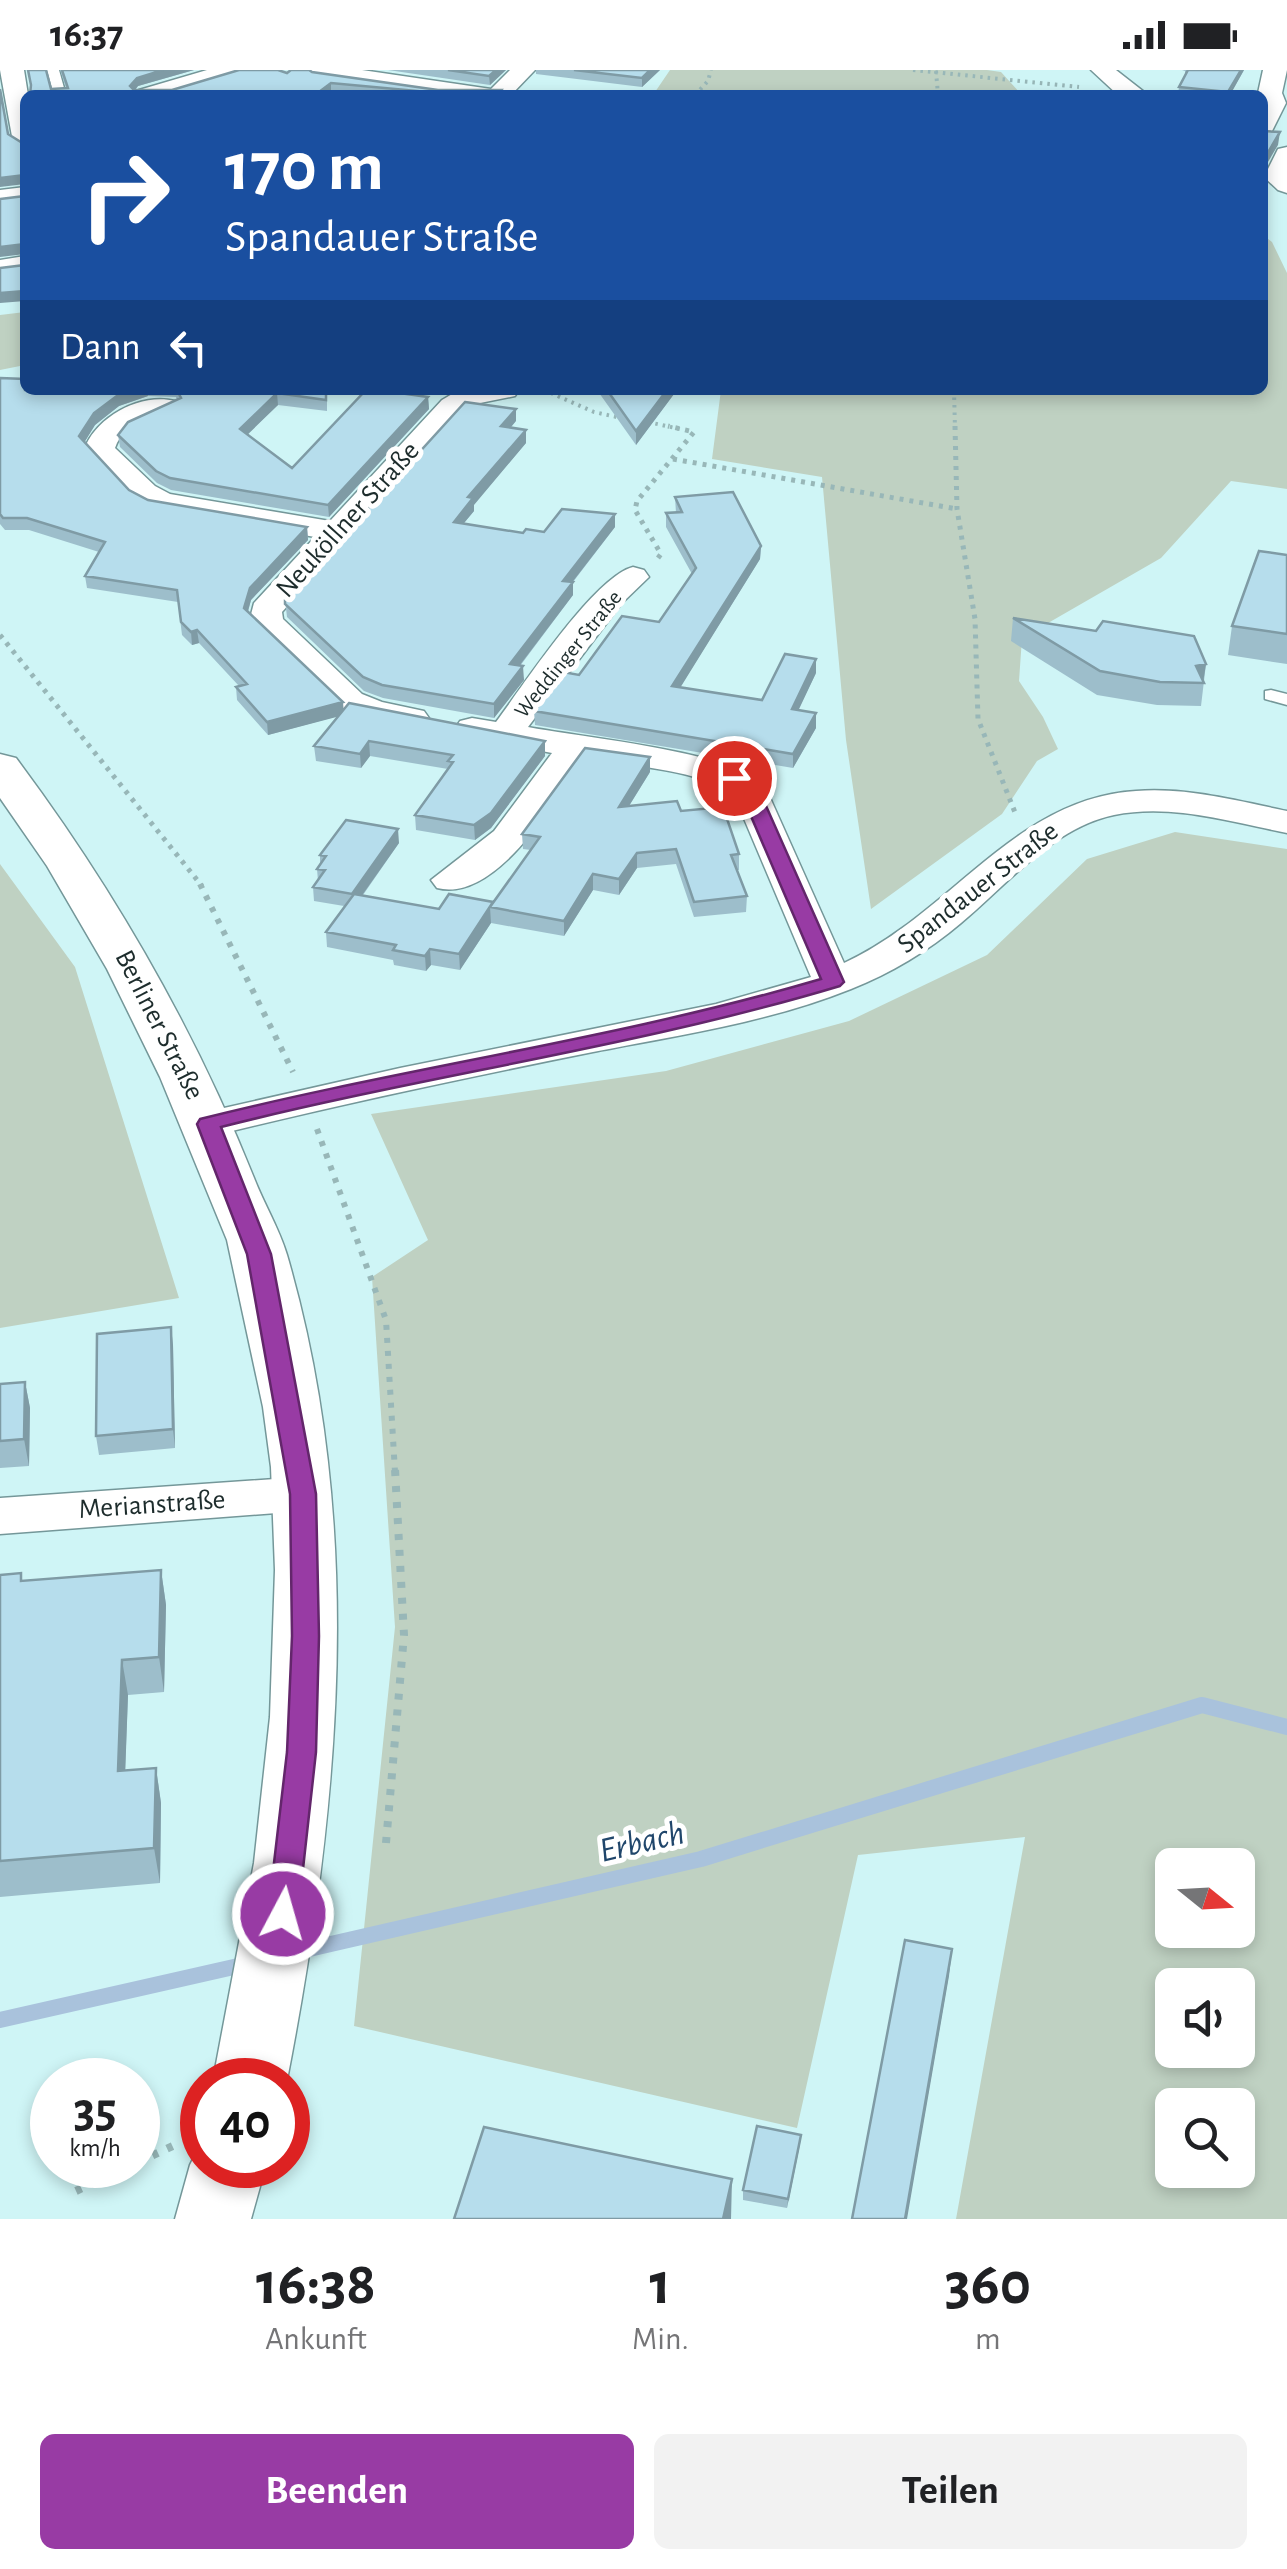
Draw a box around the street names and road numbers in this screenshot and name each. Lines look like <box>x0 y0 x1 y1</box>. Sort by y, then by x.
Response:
street label: Neuköllner Straße <box>271 437 425 603</box>
street label: Weddinger Straße <box>510 586 626 722</box>
street label: Spandauer Straße <box>893 817 1063 959</box>
street label: Berliner Straße <box>109 946 209 1104</box>
street label: Merianstraße <box>78 1486 226 1524</box>

